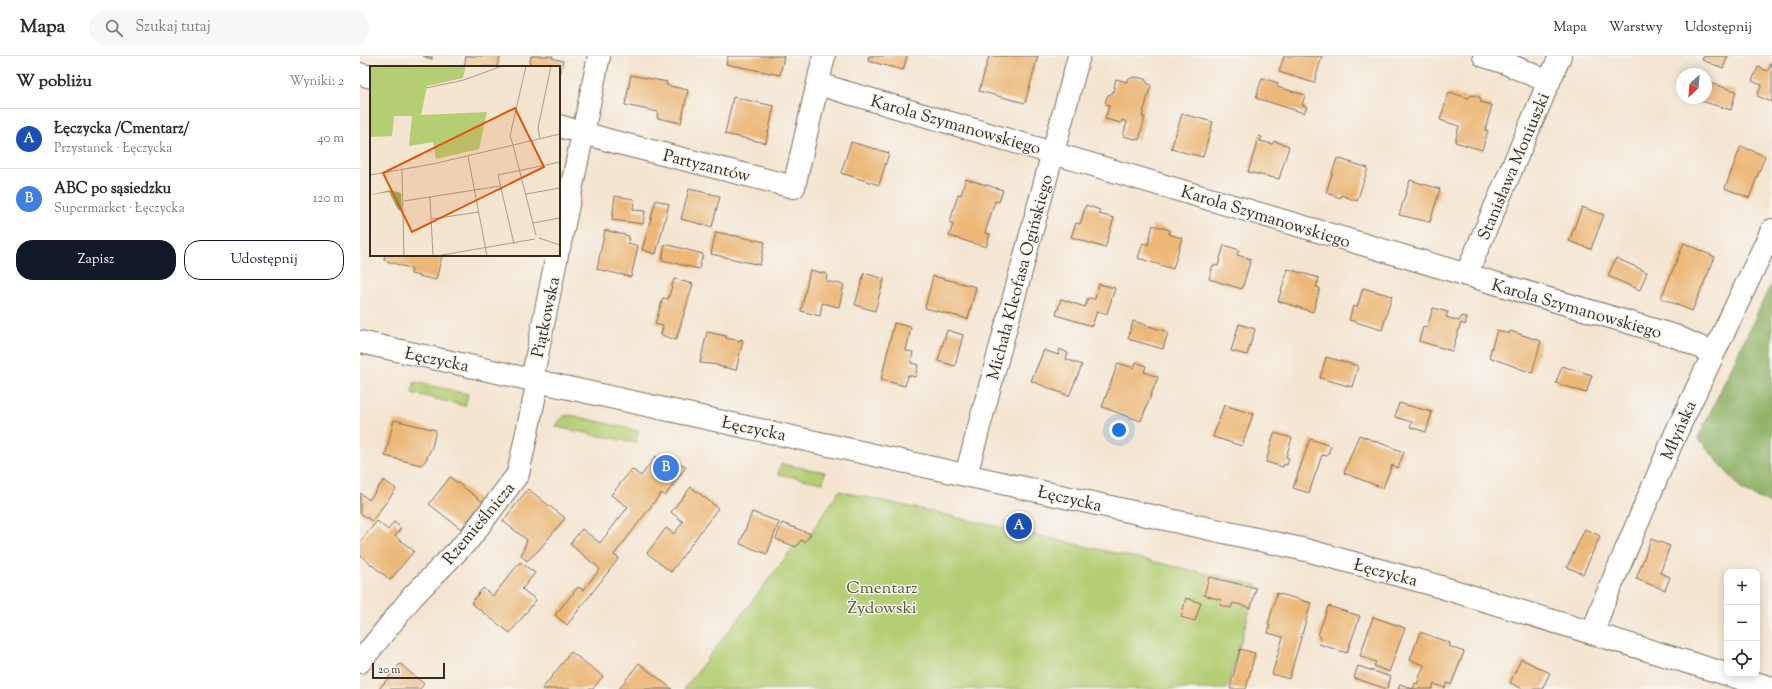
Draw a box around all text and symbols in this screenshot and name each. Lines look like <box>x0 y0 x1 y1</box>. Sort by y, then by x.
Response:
search box <box>89 10 369 46</box>
text: Mapa <box>20 14 65 41</box>
icon: search <box>103 17 125 39</box>
text: Szukaj tutaj <box>135 17 211 38</box>
text: Mapa <box>1553 18 1587 38</box>
text: Warstwy <box>1609 18 1663 38</box>
text: Udostępnij <box>1685 18 1752 38</box>
inset map <box>370 66 560 256</box>
north arrow <box>1676 68 1712 104</box>
text: W pobliżu <box>16 70 92 94</box>
text: Wyniki: 2 <box>289 73 344 91</box>
street label: Stanisława Moniuszki <box>1473 89 1557 244</box>
street label: Karola Szymanowskiego <box>867 90 1043 162</box>
text: Łęczycka /Cmentarz/ <box>54 119 189 140</box>
text: A <box>24 130 34 148</box>
text: 40 m <box>317 130 344 148</box>
text: Przystanek · Łęczycka <box>54 140 172 158</box>
street label: Partyzantów <box>660 145 753 189</box>
street label: Michała Kleofasa Ogińskiego <box>982 172 1060 383</box>
text: ABC po sąsiedzku <box>54 179 171 200</box>
street label: Karola Szymanowskiego <box>1178 181 1353 255</box>
text: B <box>25 190 33 208</box>
text: 120 m <box>313 190 344 208</box>
text: Supermarket · Łęczycka <box>54 200 185 218</box>
button: Zapisz <box>16 240 176 280</box>
button: Udostępnij <box>184 240 344 280</box>
street label: Karola Szymanowskiego <box>1488 274 1664 346</box>
street label: Piątkowska <box>527 275 567 360</box>
street label: Łęczycka <box>402 342 471 379</box>
street label: Młyńska <box>1656 397 1704 464</box>
street label: Łęczycka <box>719 411 788 448</box>
your location <box>1109 420 1129 440</box>
pin: B <box>653 453 679 483</box>
street label: Rzemieślnicza <box>438 478 521 571</box>
street label: Łęczycka <box>1035 481 1104 519</box>
pin: A <box>1006 511 1032 541</box>
street label: Łęczycka <box>1351 554 1420 594</box>
map controls <box>1724 569 1760 677</box>
button: + <box>1724 569 1760 605</box>
park label: Cmentarz Żydowski <box>846 577 918 621</box>
button: − <box>1724 605 1760 641</box>
button: locate <box>1724 641 1760 677</box>
scale bar <box>372 661 445 680</box>
text: 20 m <box>378 662 400 678</box>

